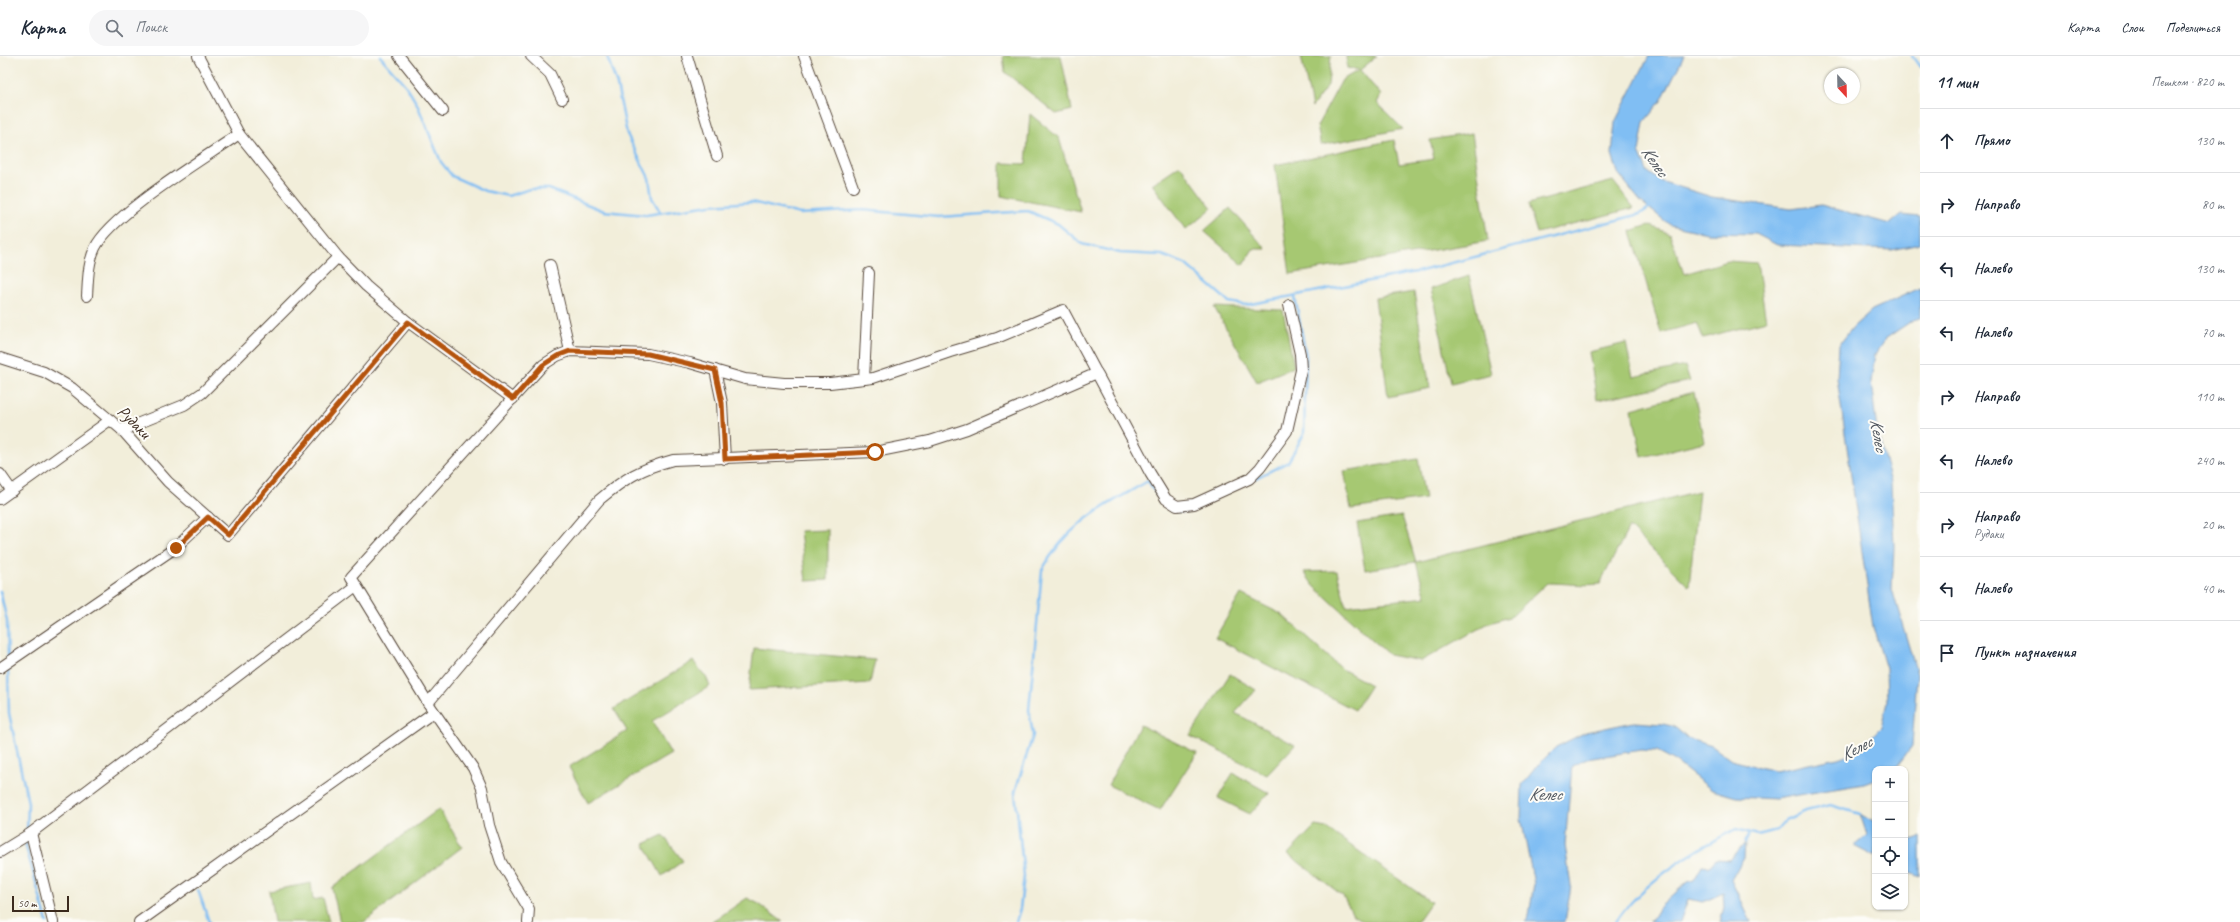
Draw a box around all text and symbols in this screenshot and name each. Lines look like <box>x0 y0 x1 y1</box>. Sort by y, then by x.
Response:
search box <box>89 10 369 46</box>
text: Карта <box>20 16 65 40</box>
icon: search <box>103 17 125 39</box>
text: Поиск <box>135 18 167 37</box>
text: Карта <box>2067 19 2099 36</box>
text: Слои <box>2121 19 2144 36</box>
text: Поделиться <box>2166 19 2220 36</box>
north arrow <box>1824 68 1860 104</box>
text: 11 мин <box>1936 72 1978 93</box>
text: Пешком · 820 m <box>2151 74 2224 90</box>
icon: ahead <box>1936 130 1958 152</box>
text: Прямо <box>1974 131 2010 150</box>
text: 130 m <box>2196 133 2224 149</box>
water label: Келес <box>1637 141 1675 183</box>
icon: right <box>1936 194 1958 216</box>
text: Направо <box>1974 195 2020 214</box>
text: 80 m <box>2202 197 2224 213</box>
icon: left <box>1936 258 1958 280</box>
text: Налево <box>1974 259 2012 278</box>
text: 130 m <box>2196 261 2224 277</box>
icon: left <box>1936 322 1958 344</box>
text: Налево <box>1974 323 2012 342</box>
text: 70 m <box>2202 325 2224 341</box>
icon: right <box>1936 386 1958 408</box>
text: Направо <box>1974 387 2020 406</box>
text: 110 m <box>2196 389 2224 405</box>
street label: Рудаки <box>113 401 156 444</box>
water label: Келес <box>1865 417 1893 456</box>
route start <box>866 443 884 461</box>
icon: left <box>1936 450 1958 472</box>
text: Налево <box>1974 451 2012 470</box>
text: 240 m <box>2196 453 2224 469</box>
text: Направо <box>1974 507 2020 526</box>
icon: right <box>1936 514 1958 536</box>
text: 20 m <box>2202 517 2224 533</box>
text: Рудаки <box>1974 526 2003 542</box>
route end <box>167 539 185 557</box>
icon: left <box>1936 578 1958 600</box>
text: Налево <box>1974 579 2012 598</box>
text: 40 m <box>2202 581 2224 597</box>
icon: arrive <box>1936 642 1958 664</box>
text: Пункт назначения <box>1974 643 2076 662</box>
water label: Келес <box>1837 729 1878 765</box>
map controls <box>1872 766 1908 910</box>
button: + <box>1872 766 1908 802</box>
water label: Келес <box>1529 783 1564 805</box>
button: − <box>1872 802 1908 838</box>
button: locate <box>1872 838 1908 874</box>
button: layers <box>1872 874 1908 910</box>
scale bar <box>12 894 69 913</box>
text: 50 m <box>18 896 37 910</box>

